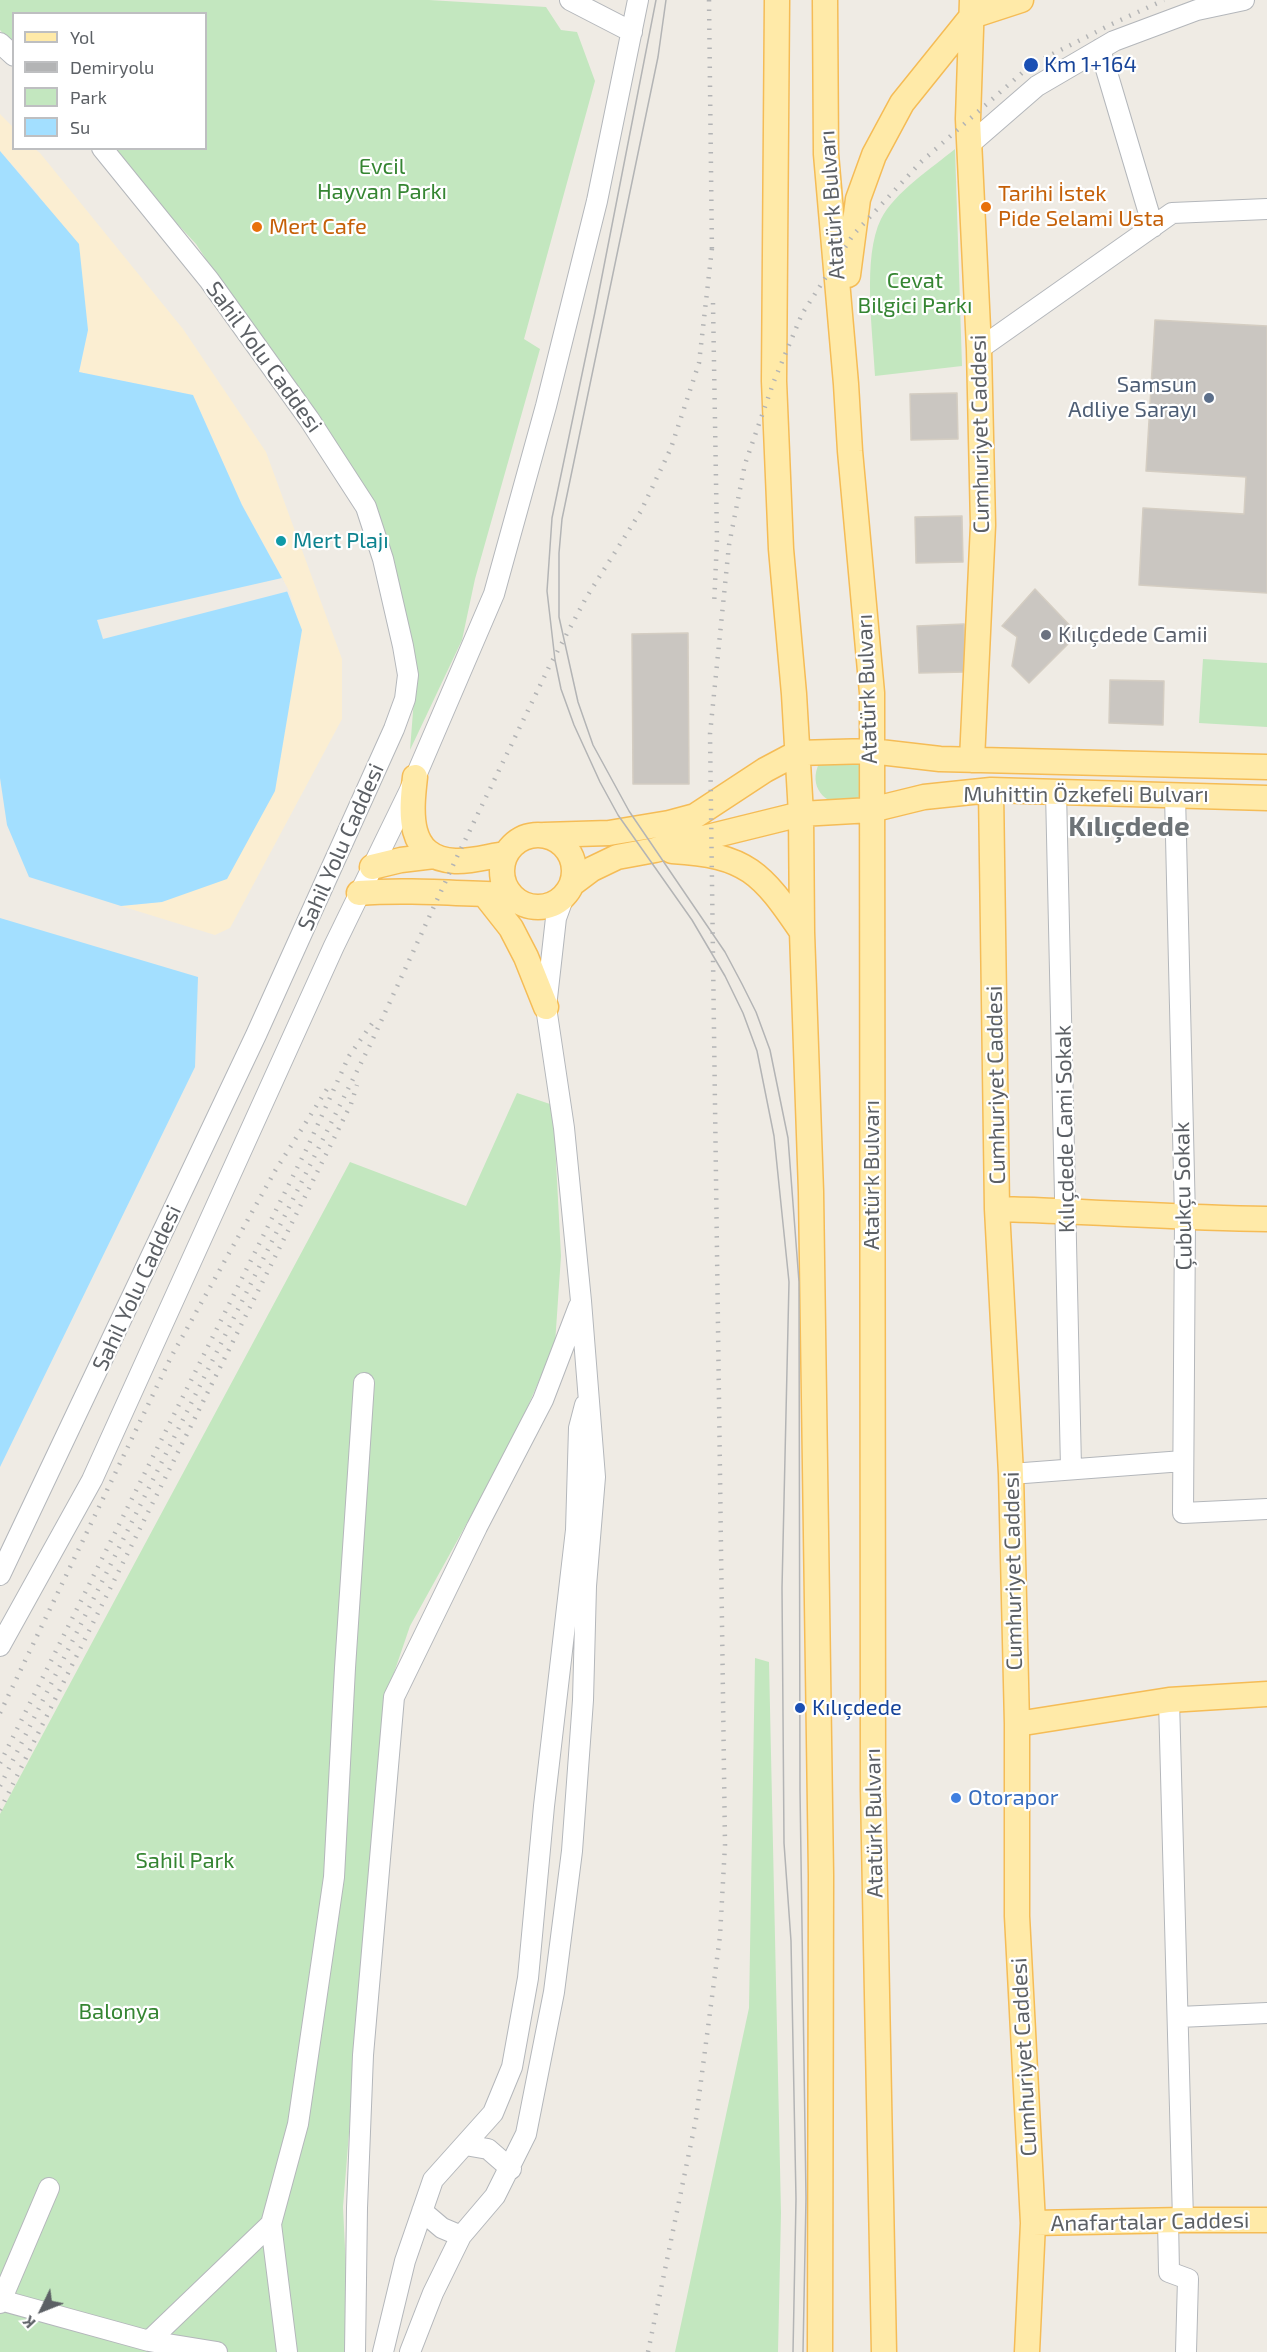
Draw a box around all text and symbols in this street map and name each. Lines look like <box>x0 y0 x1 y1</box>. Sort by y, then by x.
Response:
legend <box>12 12 207 150</box>
text: Yol <box>70 26 95 48</box>
place label: Km 1+164 <box>1044 52 1137 78</box>
text: Demiryolu <box>70 56 154 78</box>
marker: Km 1+164 <box>1022 56 1040 74</box>
text: Park <box>70 86 107 108</box>
text: Su <box>70 116 90 138</box>
street label: Atatürk Bulvarı <box>814 129 850 281</box>
park label: Evcil Hayvan Parkı <box>317 154 447 206</box>
place label: Tarihi İstek Pide Selami Usta <box>998 181 1164 232</box>
marker: Tarihi İstek Pide Selami Usta <box>979 200 993 214</box>
place label: Mert Cafe <box>269 214 367 240</box>
marker: Mert Cafe <box>250 220 264 234</box>
park label: Cevat Bilgici Parkı <box>858 268 972 320</box>
street label: Sahil Yolu Caddesi <box>200 276 328 438</box>
street label: Cumhuriyet Caddesi <box>965 334 995 534</box>
place label: Samsun Adliye Sarayı <box>1068 372 1197 424</box>
marker: Samsun Adliye Sarayı <box>1202 391 1216 405</box>
place label: Mert Plajı <box>293 528 389 554</box>
marker: Mert Plajı <box>274 534 288 548</box>
street label: Atatürk Bulvarı <box>851 614 883 764</box>
place label: Kılıçdede Camii <box>1058 622 1208 648</box>
marker: Kılıçdede Camii <box>1039 628 1053 642</box>
street label: Sahil Yolu Caddesi <box>292 759 390 935</box>
street label: Muhittin Özkefeli Bulvarı <box>963 782 1209 808</box>
district label: Kılıçdede <box>1068 810 1190 844</box>
street label: Cumhuriyet Caddesi <box>981 985 1011 1185</box>
street label: Kılıçdede Cami Sokak <box>1050 1025 1080 1233</box>
street label: Atatürk Bulvarı <box>859 1100 885 1250</box>
street label: Çubukçu Sokak <box>1169 1122 1197 1270</box>
street label: Sahil Yolu Caddesi <box>87 1201 187 1375</box>
street label: Cumhuriyet Caddesi <box>998 1471 1028 1671</box>
place label: Kılıçdede <box>812 1695 902 1721</box>
marker: Kılıçdede <box>793 1701 807 1715</box>
street label: Atatürk Bulvarı <box>859 1748 889 1898</box>
place label: Otorapor <box>968 1785 1059 1811</box>
marker: Otorapor <box>949 1791 963 1805</box>
park label: Sahil Park <box>135 1848 235 1874</box>
street label: Cumhuriyet Caddesi <box>1006 1957 1042 2157</box>
park label: Balonya <box>78 1999 160 2025</box>
street label: Anafartalar Caddesi <box>1050 2207 1250 2237</box>
north arrow <box>12 2280 72 2340</box>
text: K <box>18 2312 39 2333</box>

